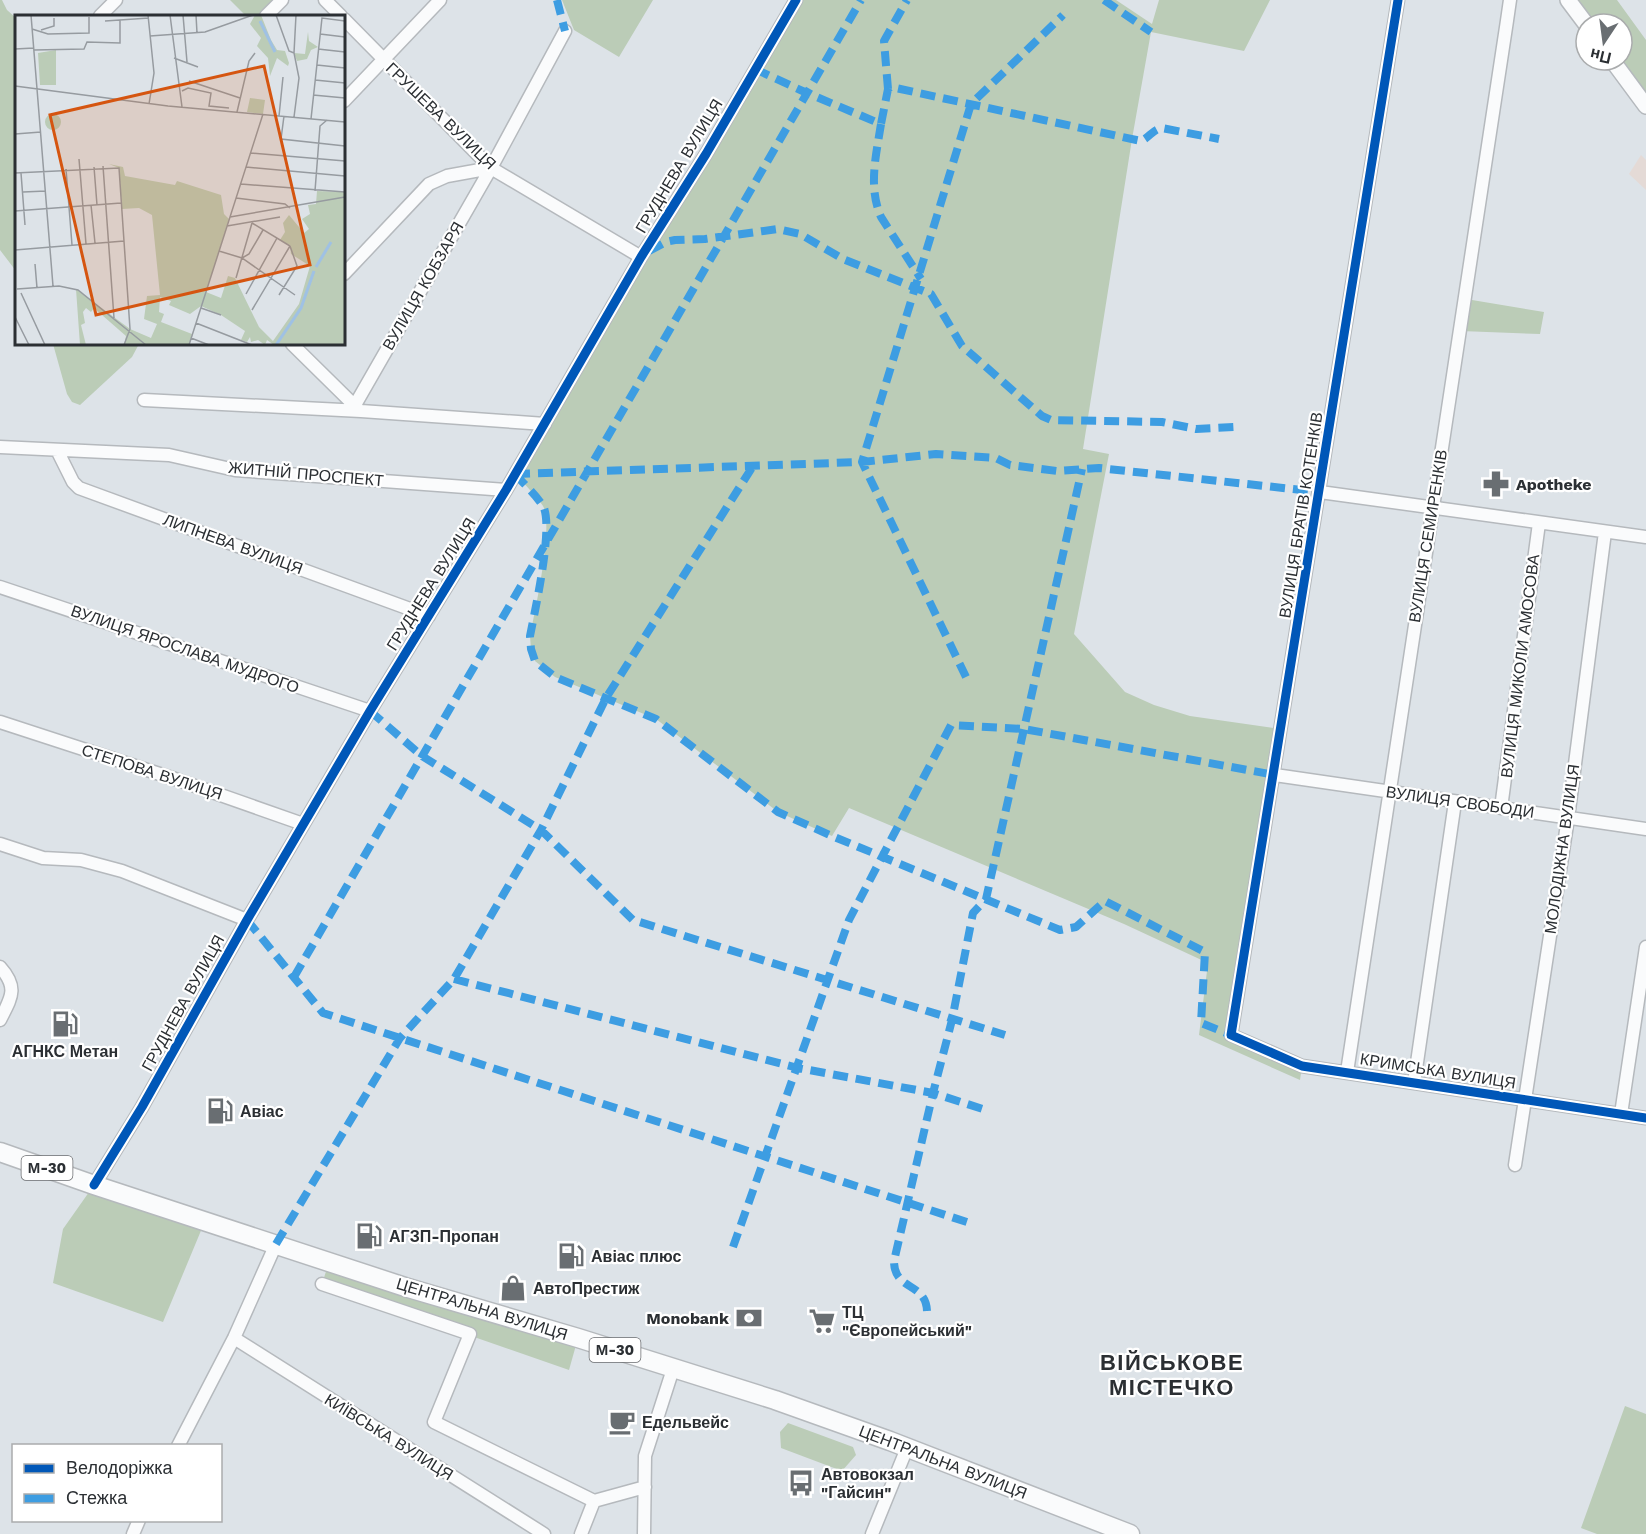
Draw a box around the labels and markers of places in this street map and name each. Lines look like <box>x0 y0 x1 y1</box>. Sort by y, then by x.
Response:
pharmacy icon: Apotheke <box>1481 469 1511 499</box>
place label: Apotheke <box>1516 475 1592 494</box>
fuel station icon: АГНКС Метан <box>50 1009 80 1039</box>
place label: АГНКС Метан <box>12 1042 118 1061</box>
fuel station icon: Авіас <box>205 1096 235 1126</box>
place label: Авіас <box>240 1102 284 1121</box>
fuel station icon: АГЗП-Пропан <box>354 1221 384 1251</box>
place label: АГЗП-Пропан <box>389 1227 499 1246</box>
fuel station icon: Авіас плюс <box>556 1241 586 1271</box>
place label: Авіас плюс <box>591 1247 681 1266</box>
shop icon: АвтоПрестиж <box>498 1273 528 1303</box>
place label: АвтоПрестиж <box>533 1279 640 1298</box>
bank icon: Monobank <box>734 1303 764 1333</box>
place label: ТЦ "Європейський" <box>842 1303 972 1340</box>
supermarket icon: ТЦ "Європейський" <box>807 1306 837 1336</box>
place label: Monobank <box>646 1309 729 1328</box>
cafe icon: Едельвейс <box>607 1407 637 1437</box>
place label: Едельвейс <box>642 1413 729 1432</box>
place label: Автовокзал "Гайсин" <box>821 1465 914 1502</box>
bus stop icon: Автовокзал "Гайсин" <box>786 1468 816 1498</box>

